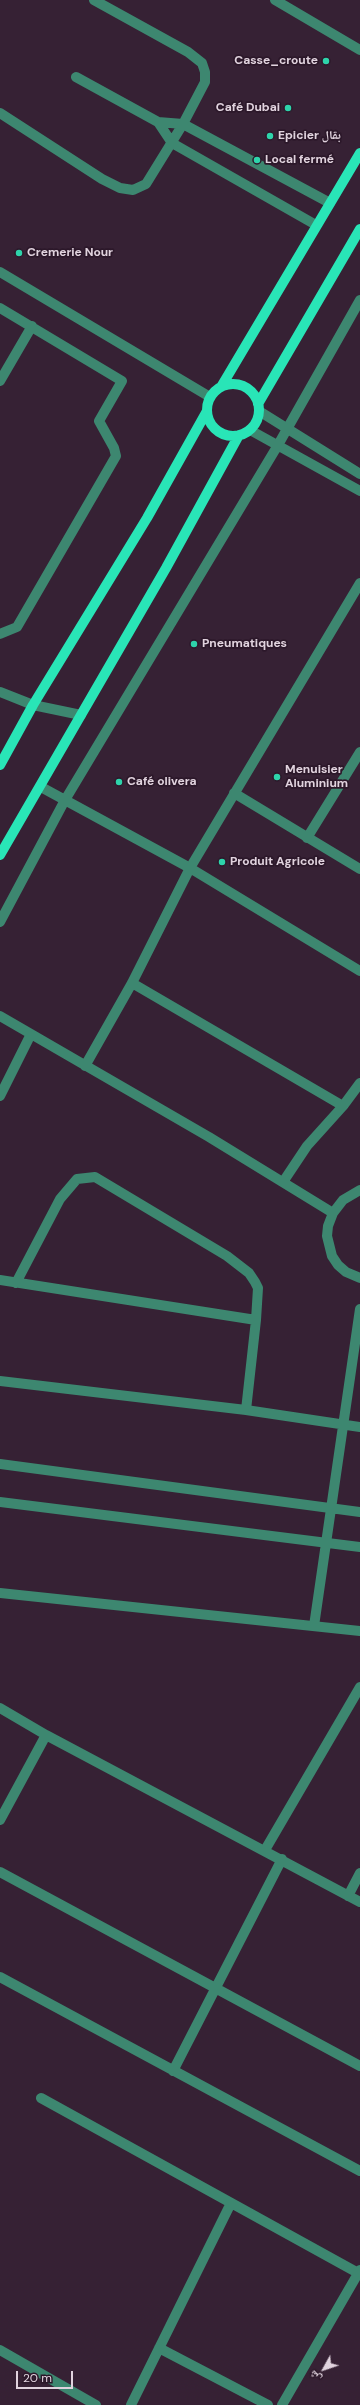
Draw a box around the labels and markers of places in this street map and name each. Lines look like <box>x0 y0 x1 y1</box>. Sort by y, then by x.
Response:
place label: Casse_croute <box>234 54 318 68</box>
marker: Casse_croute <box>321 56 331 66</box>
place label: Café Dubai <box>216 101 280 115</box>
marker: Café Dubai <box>283 103 293 113</box>
place label: Epicier بقال <box>278 129 341 143</box>
marker: Epicier بقال <box>265 131 275 141</box>
place label: Local fermé <box>265 153 334 167</box>
marker: Local fermé <box>252 155 262 165</box>
place label: Cremerie Nour <box>27 246 113 260</box>
marker: Cremerie Nour <box>14 248 24 258</box>
place label: Pneumatiques <box>202 637 287 651</box>
marker: Pneumatiques <box>189 639 199 649</box>
place label: Menuisier Aluminium <box>285 763 348 791</box>
marker: Menuisier Aluminium <box>272 772 282 782</box>
place label: Café olivera <box>127 775 197 789</box>
marker: Café olivera <box>114 777 124 787</box>
place label: Produit Agricole <box>230 855 325 869</box>
marker: Produit Agricole <box>217 857 227 867</box>

